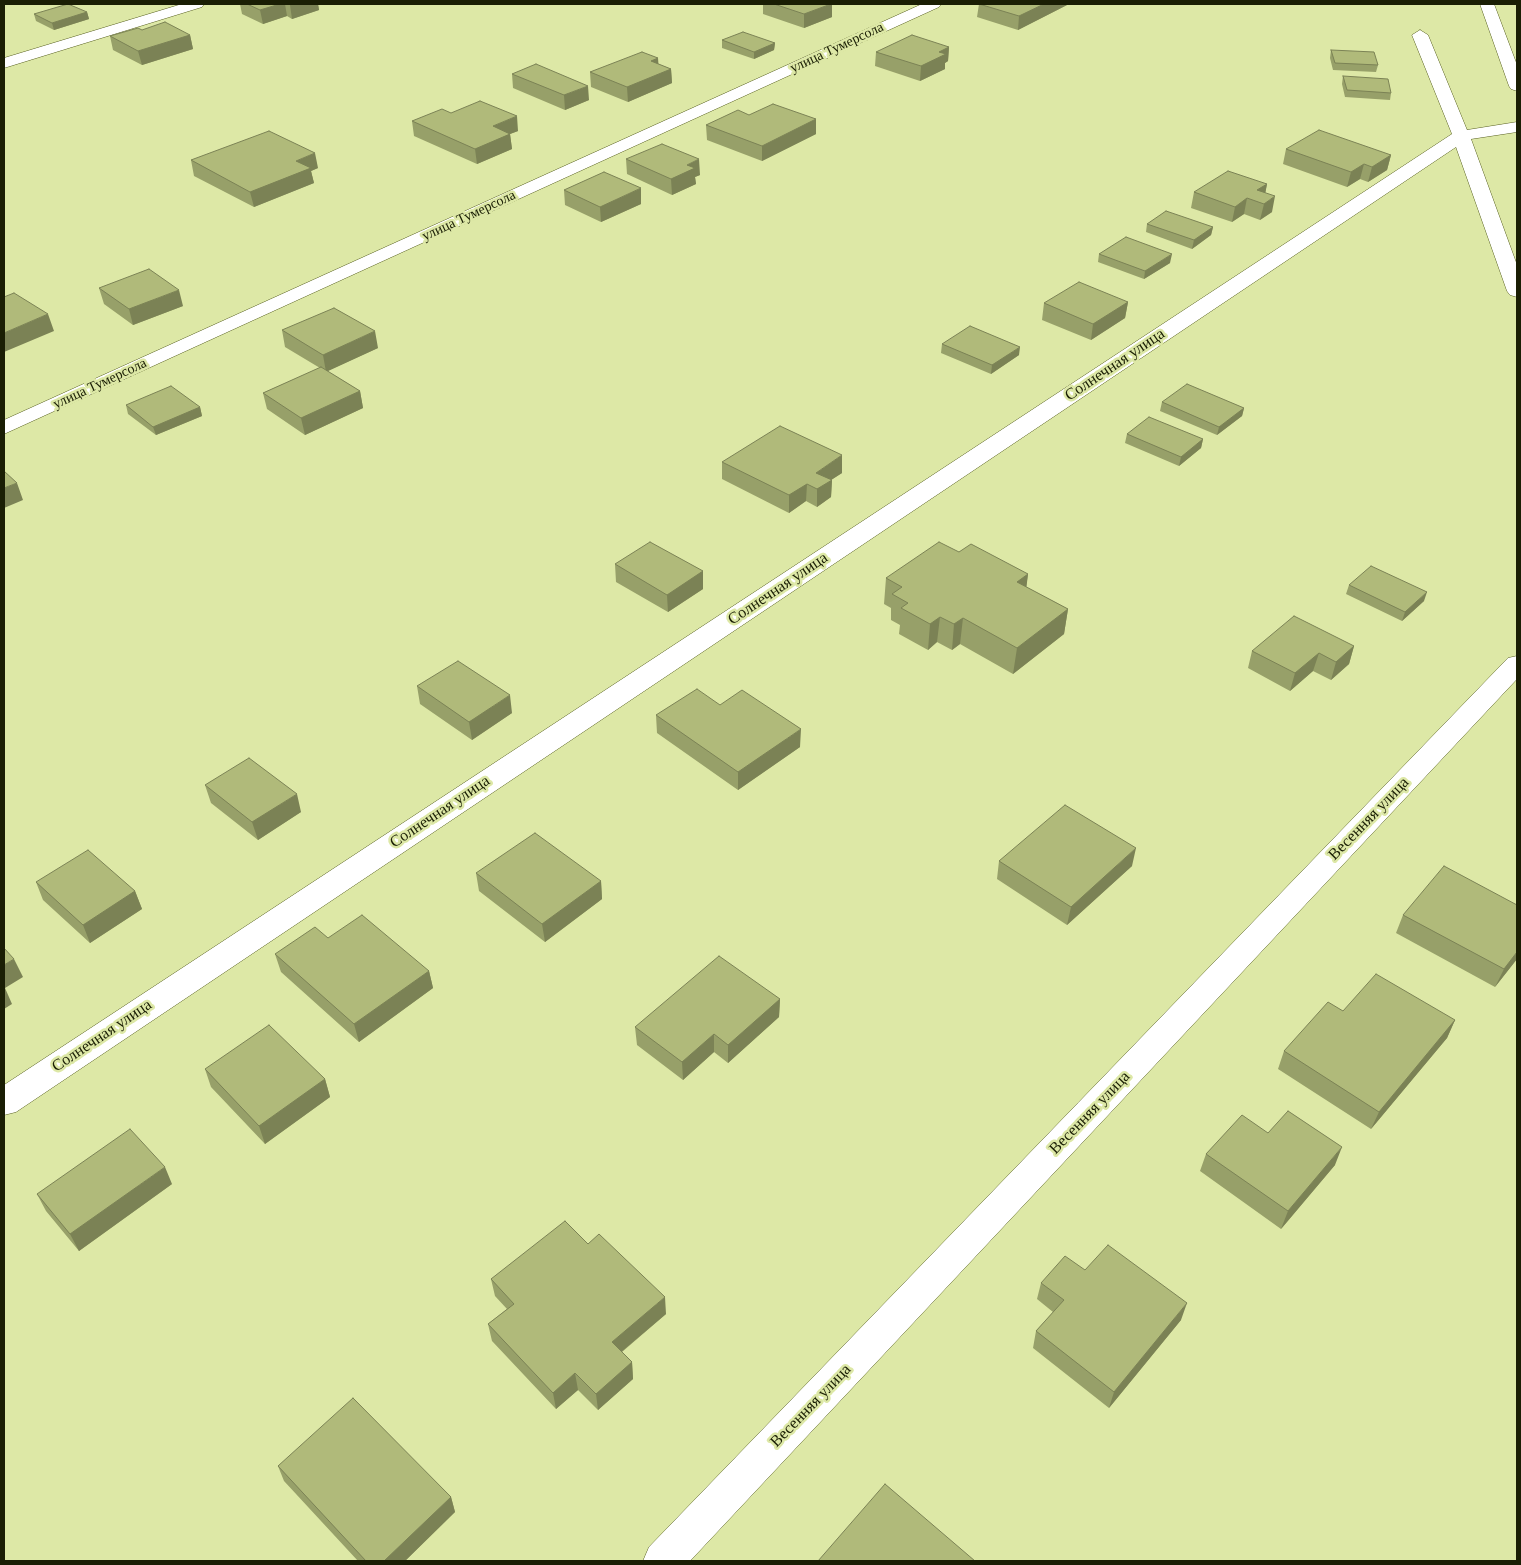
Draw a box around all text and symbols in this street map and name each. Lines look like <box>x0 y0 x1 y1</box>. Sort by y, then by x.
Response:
street label: улица Тумерсола <box>788 19 886 77</box>
street label: улица Тумерсола <box>420 187 518 245</box>
street label: Солнечная улица <box>1061 325 1169 405</box>
street label: улица Тумерсола <box>51 355 149 413</box>
street label: Солнечная улица <box>724 549 832 629</box>
street label: Солнечная улица <box>386 772 494 852</box>
street label: Весенняя улица <box>1325 774 1413 864</box>
street label: Солнечная улица <box>48 996 156 1076</box>
street label: Весенняя улица <box>1046 1068 1134 1158</box>
street label: Весенняя улица <box>767 1361 855 1451</box>

